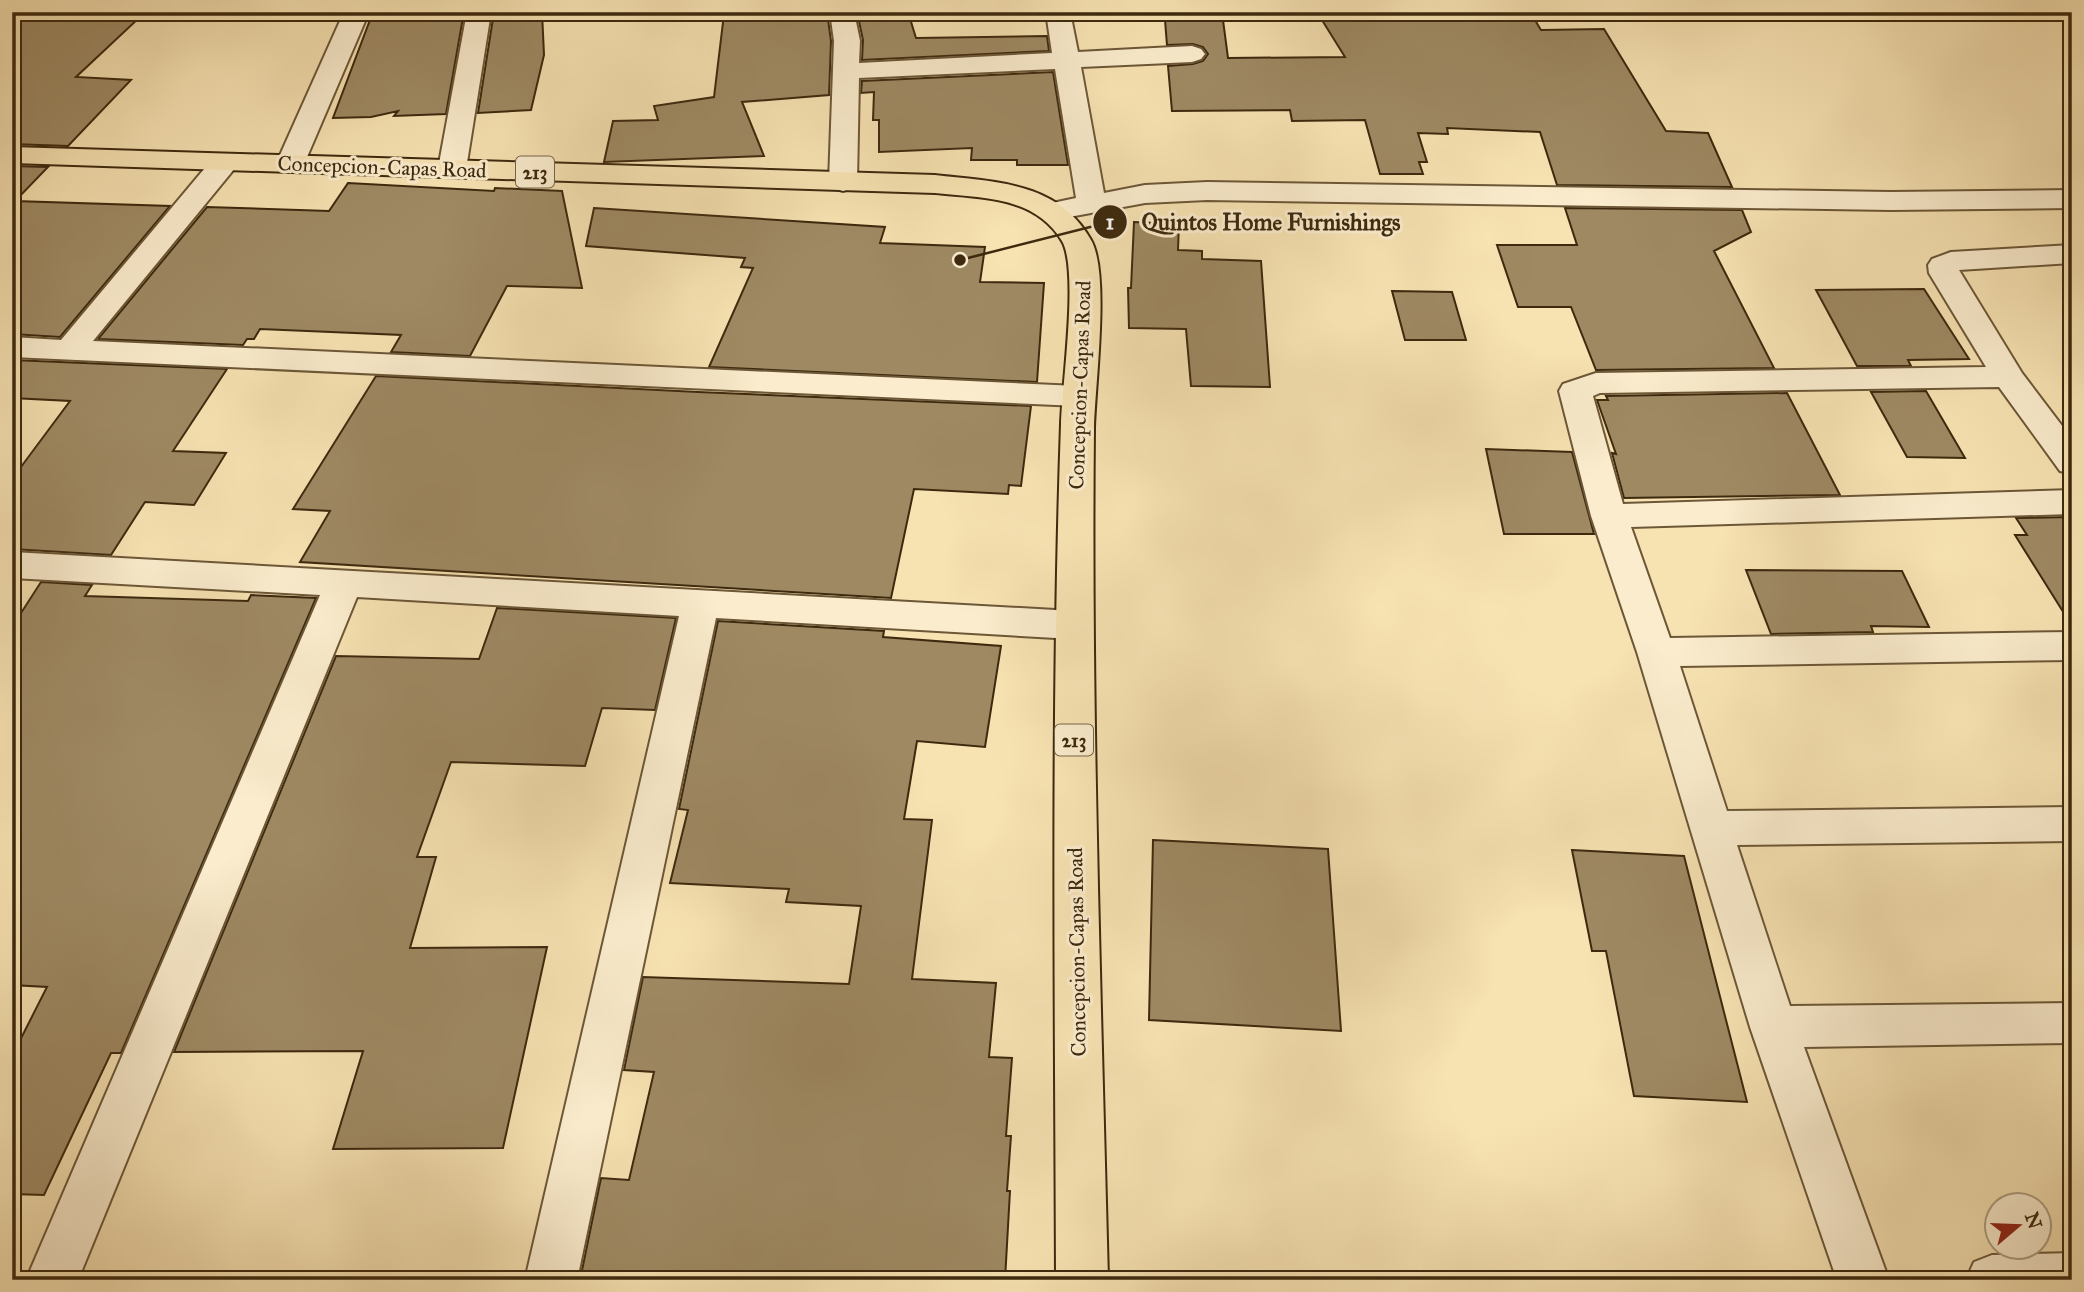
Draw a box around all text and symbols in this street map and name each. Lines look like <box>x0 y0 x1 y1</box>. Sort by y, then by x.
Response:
street label: Concepcion-Capas Road <box>277 150 487 184</box>
road number: 213 <box>516 156 554 188</box>
callout: Quintos Home Furnishings <box>1093 200 1415 244</box>
text: Quintos Home Furnishings <box>1142 208 1401 237</box>
text: 1 <box>1106 209 1114 235</box>
street label: Concepcion-Capas Road <box>1063 280 1097 490</box>
road number: 213 <box>1055 724 1093 755</box>
street label: Concepcion-Capas Road <box>1062 847 1092 1057</box>
north arrow <box>1982 1190 2052 1260</box>
text: N <box>2020 1209 2047 1232</box>

